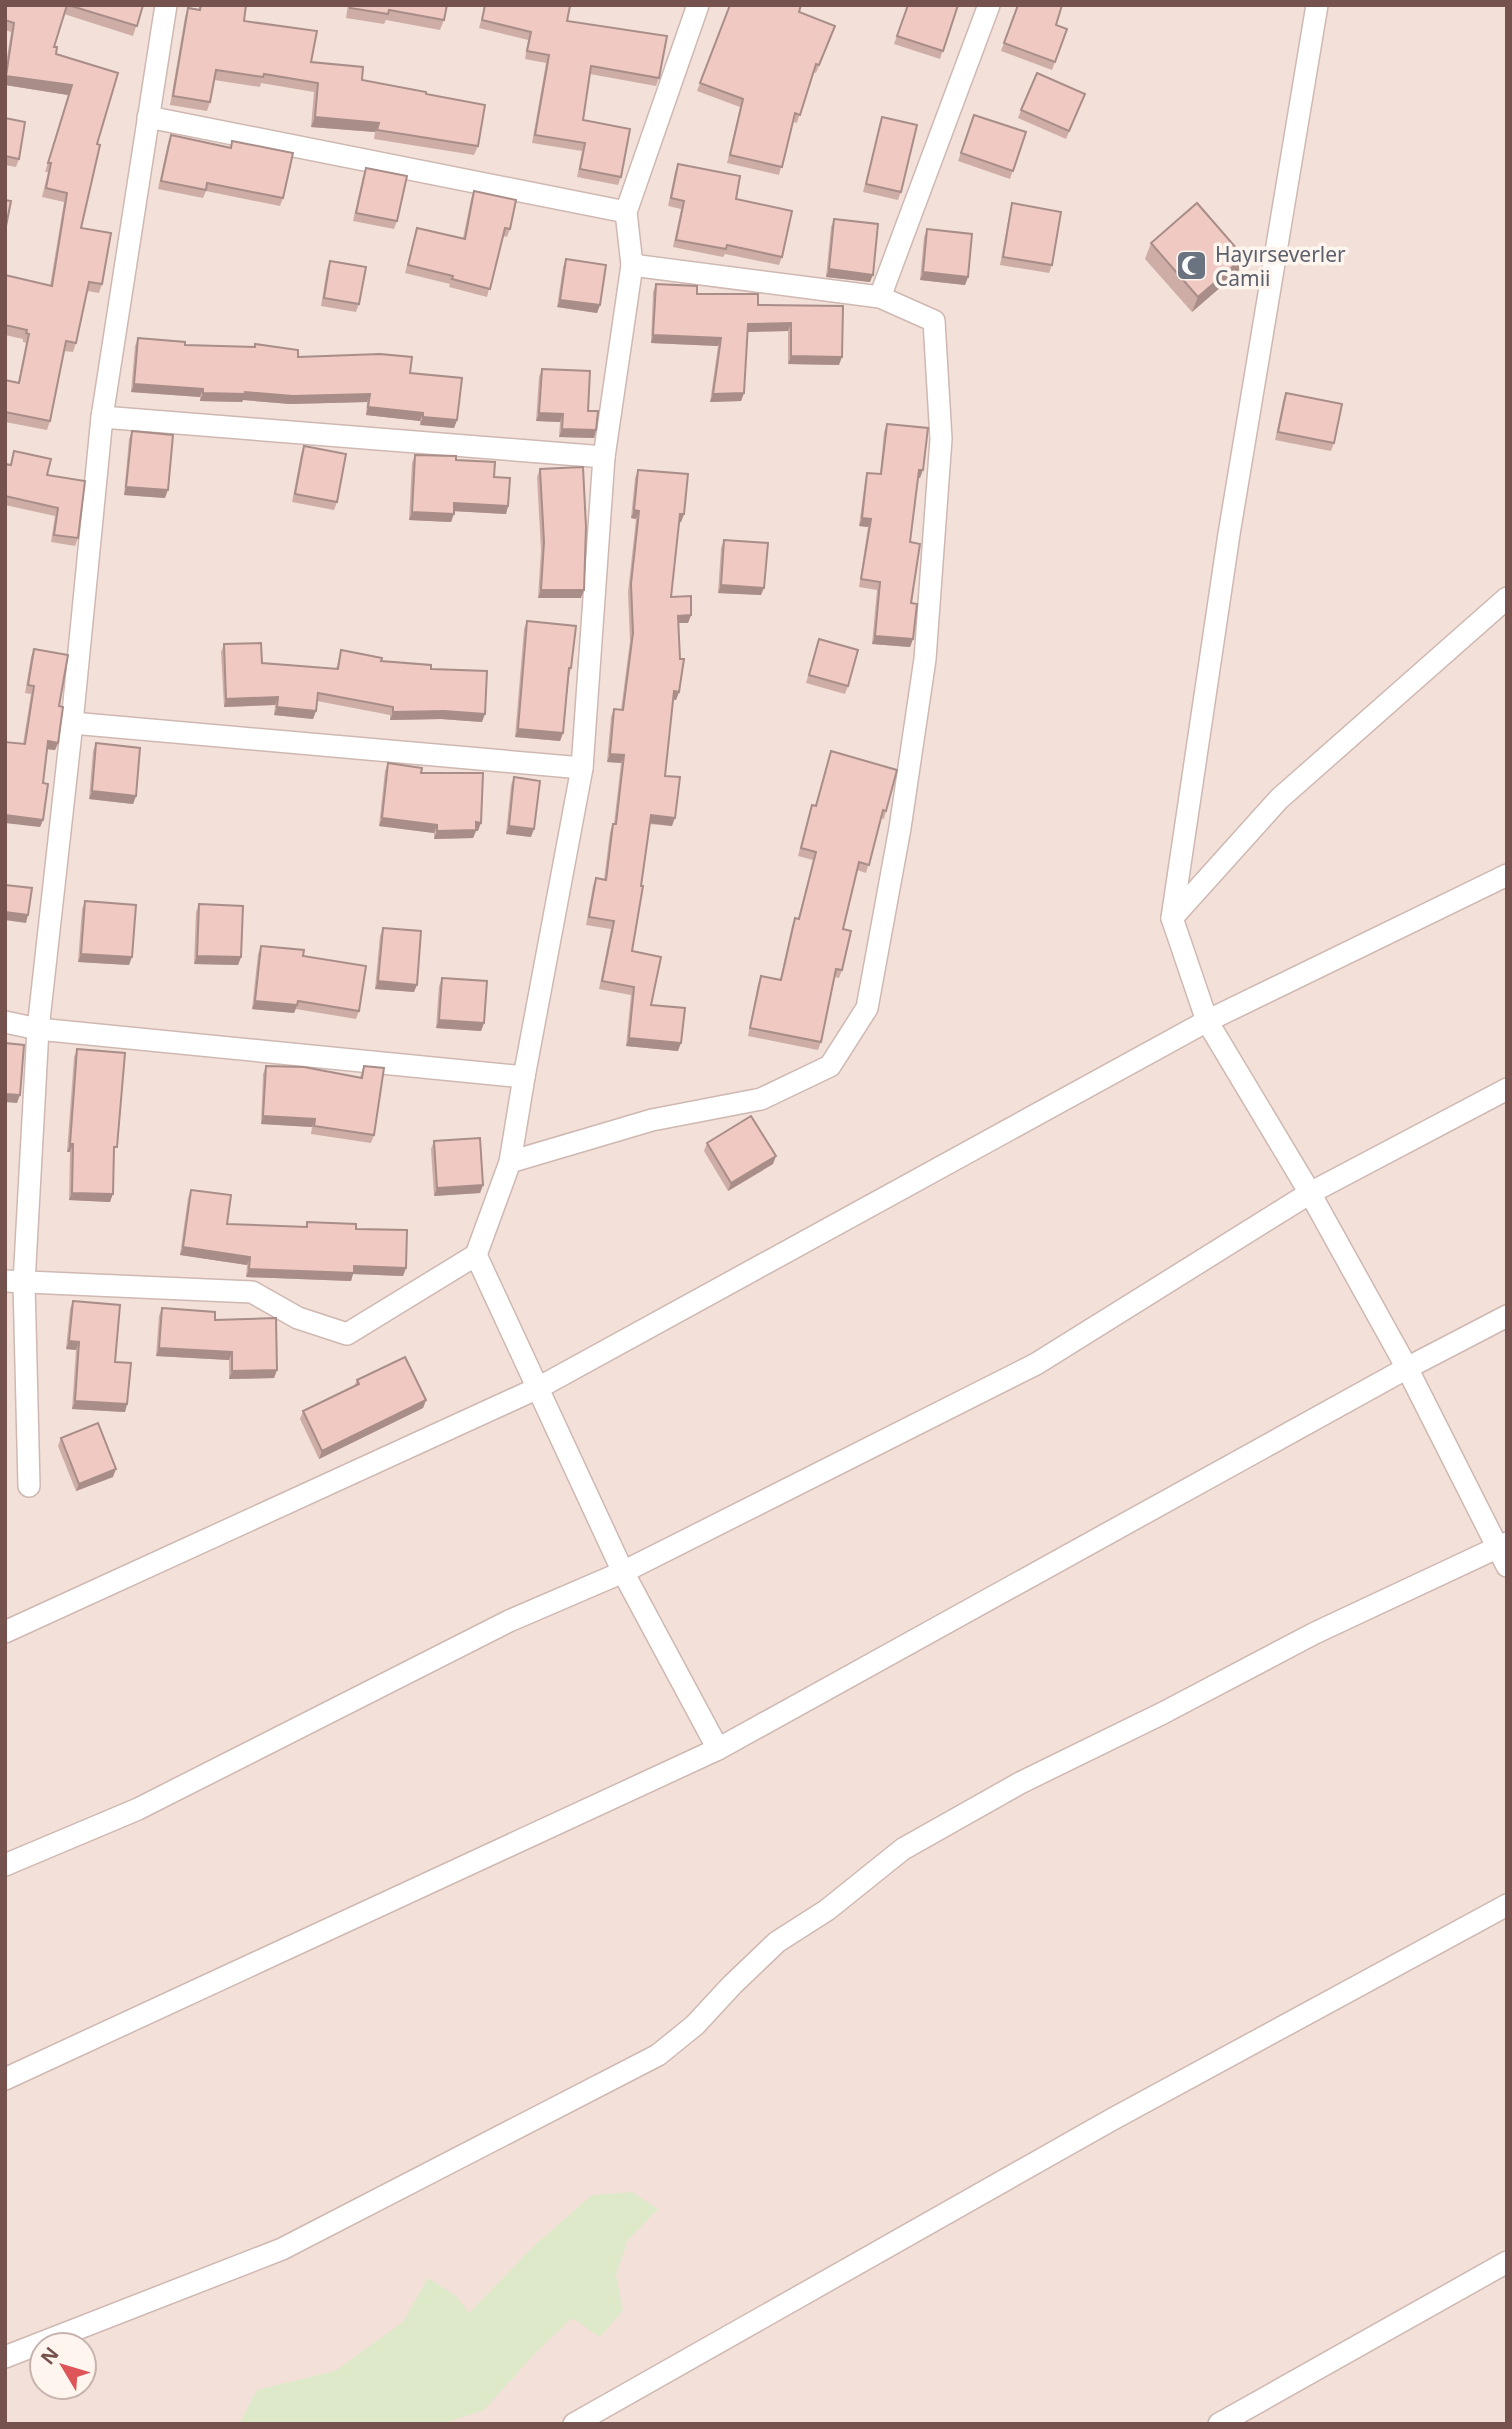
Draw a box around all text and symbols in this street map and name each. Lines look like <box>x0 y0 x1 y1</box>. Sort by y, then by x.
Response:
place label: Hayırseverler Camii <box>1215 240 1346 292</box>
mosque icon: Hayırseverler Camii <box>1175 249 1209 283</box>
north arrow <box>28 2331 98 2401</box>
text: N <box>35 2341 65 2370</box>

